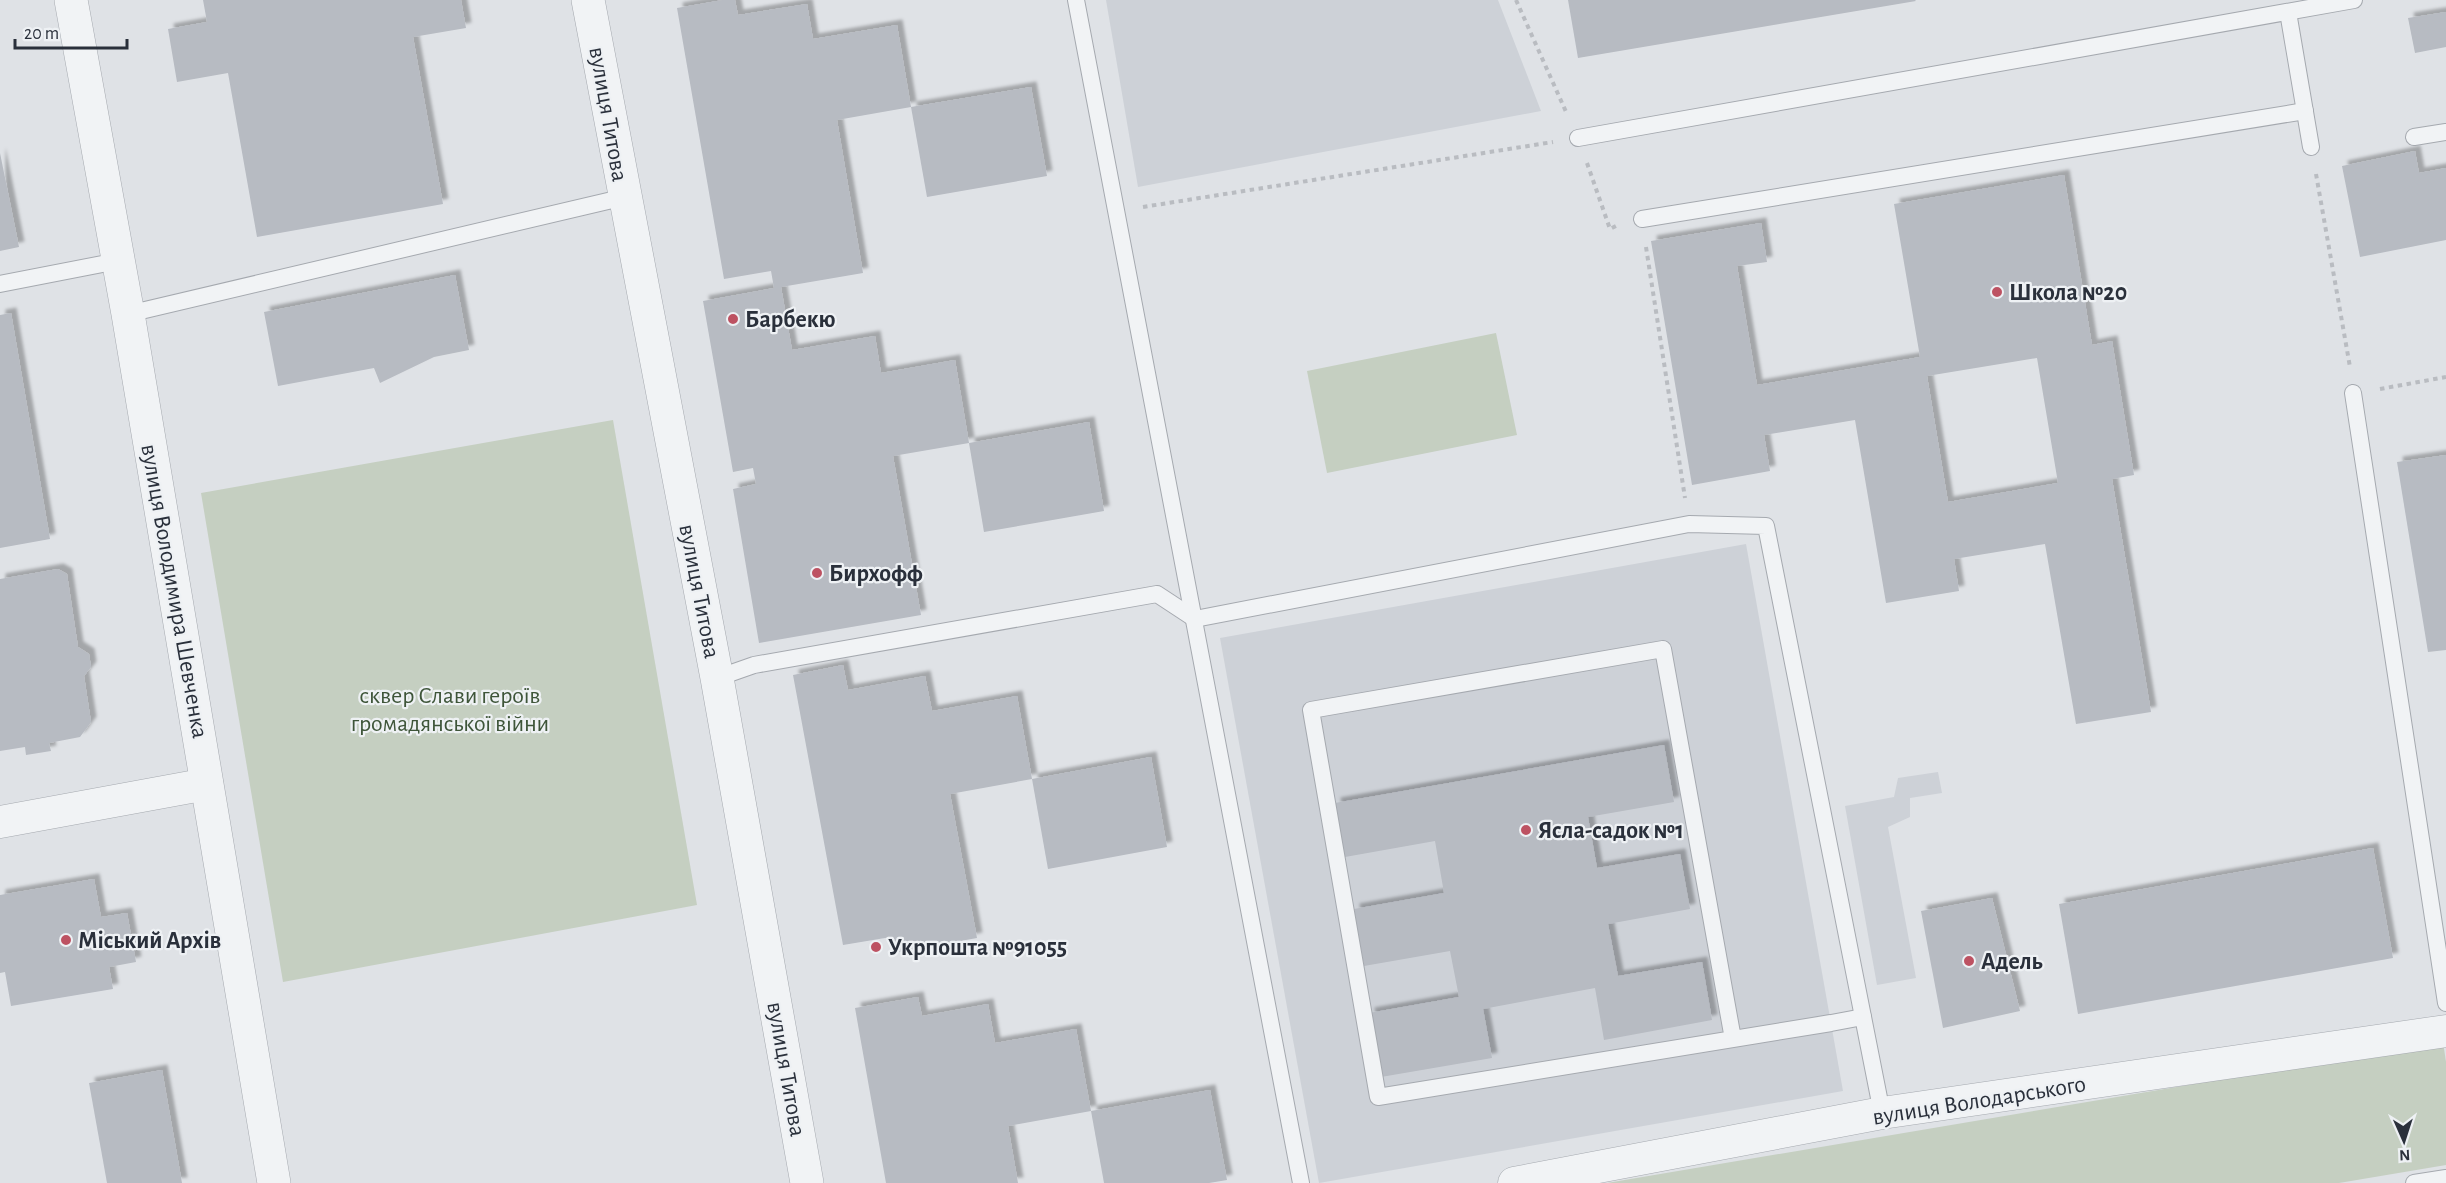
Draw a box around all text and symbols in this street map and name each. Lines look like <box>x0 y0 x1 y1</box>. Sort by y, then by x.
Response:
scale bar <box>15 12 128 50</box>
text: 20 m <box>24 25 59 43</box>
street label: вулиця Титова <box>584 45 632 183</box>
place label: Школа №20 <box>2009 281 2127 305</box>
marker: Школа №20 <box>1990 285 2004 299</box>
place label: Барбекю <box>745 308 836 332</box>
marker: Барбекю <box>726 312 740 326</box>
street label: вулиця Володимира Шевченка <box>136 442 212 740</box>
street label: вулиця Титова <box>674 522 724 660</box>
place label: Бирхофф <box>829 562 923 586</box>
marker: Бирхофф <box>810 566 824 580</box>
park label: сквер Слави героїв громадянської війни <box>351 684 549 736</box>
place label: Ясла-садок №1 <box>1538 819 1684 843</box>
marker: Ясла-садок №1 <box>1519 823 1533 837</box>
place label: Міський Архів <box>78 929 221 953</box>
marker: Міський Архів <box>59 933 73 947</box>
place label: Укрпошта №91055 <box>888 936 1067 960</box>
marker: Укрпошта №91055 <box>869 940 883 954</box>
place label: Адель <box>1981 950 2043 974</box>
marker: Адель <box>1962 954 1976 968</box>
street label: вулиця Титова <box>762 1000 810 1138</box>
street label: вулиця Володарського <box>1871 1072 2088 1130</box>
north arrow <box>2374 1111 2434 1171</box>
text: N <box>2399 1147 2411 1163</box>

